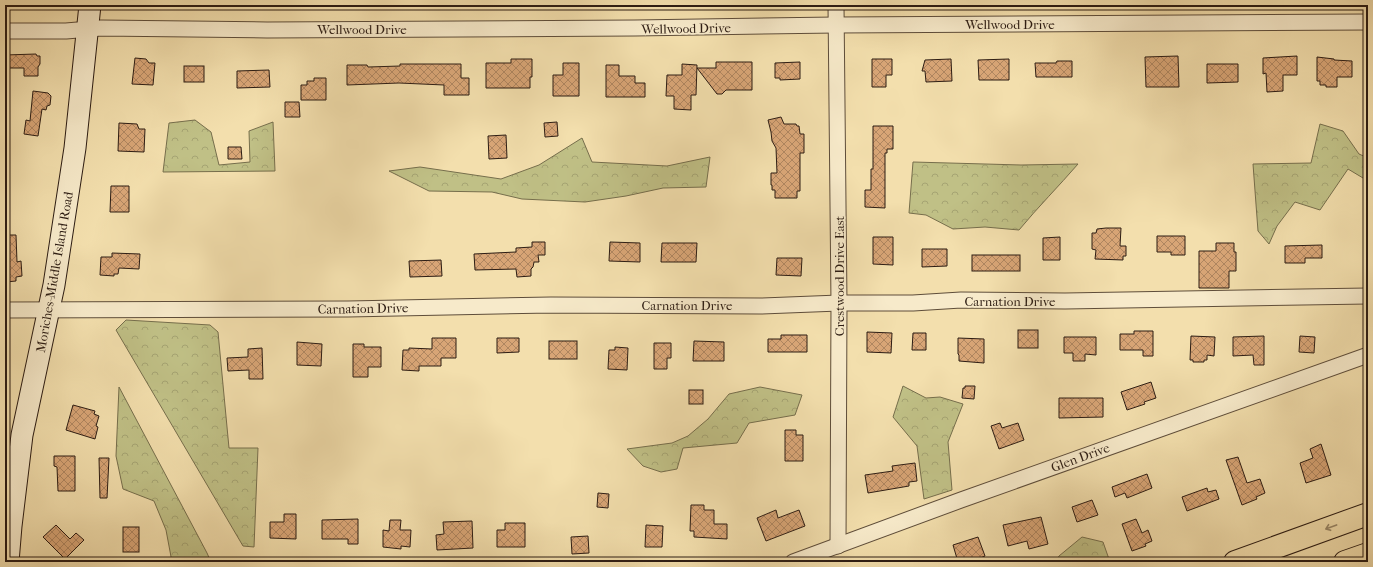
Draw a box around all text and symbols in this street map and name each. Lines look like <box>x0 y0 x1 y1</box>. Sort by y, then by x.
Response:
street label: Wellwood Drive <box>964 17 1055 32</box>
street label: Wellwood Drive <box>640 20 731 37</box>
street label: Wellwood Drive <box>316 22 407 37</box>
street label: Moriches-Middle Island Road <box>33 189 76 354</box>
street label: Crestwood Drive East <box>832 215 847 336</box>
street label: Carnation Drive <box>965 294 1056 309</box>
street label: Carnation Drive <box>642 298 733 313</box>
street label: Carnation Drive <box>317 300 409 317</box>
street label: Glen Drive <box>1049 440 1112 475</box>
one-way arrow <box>1326 524 1338 532</box>

